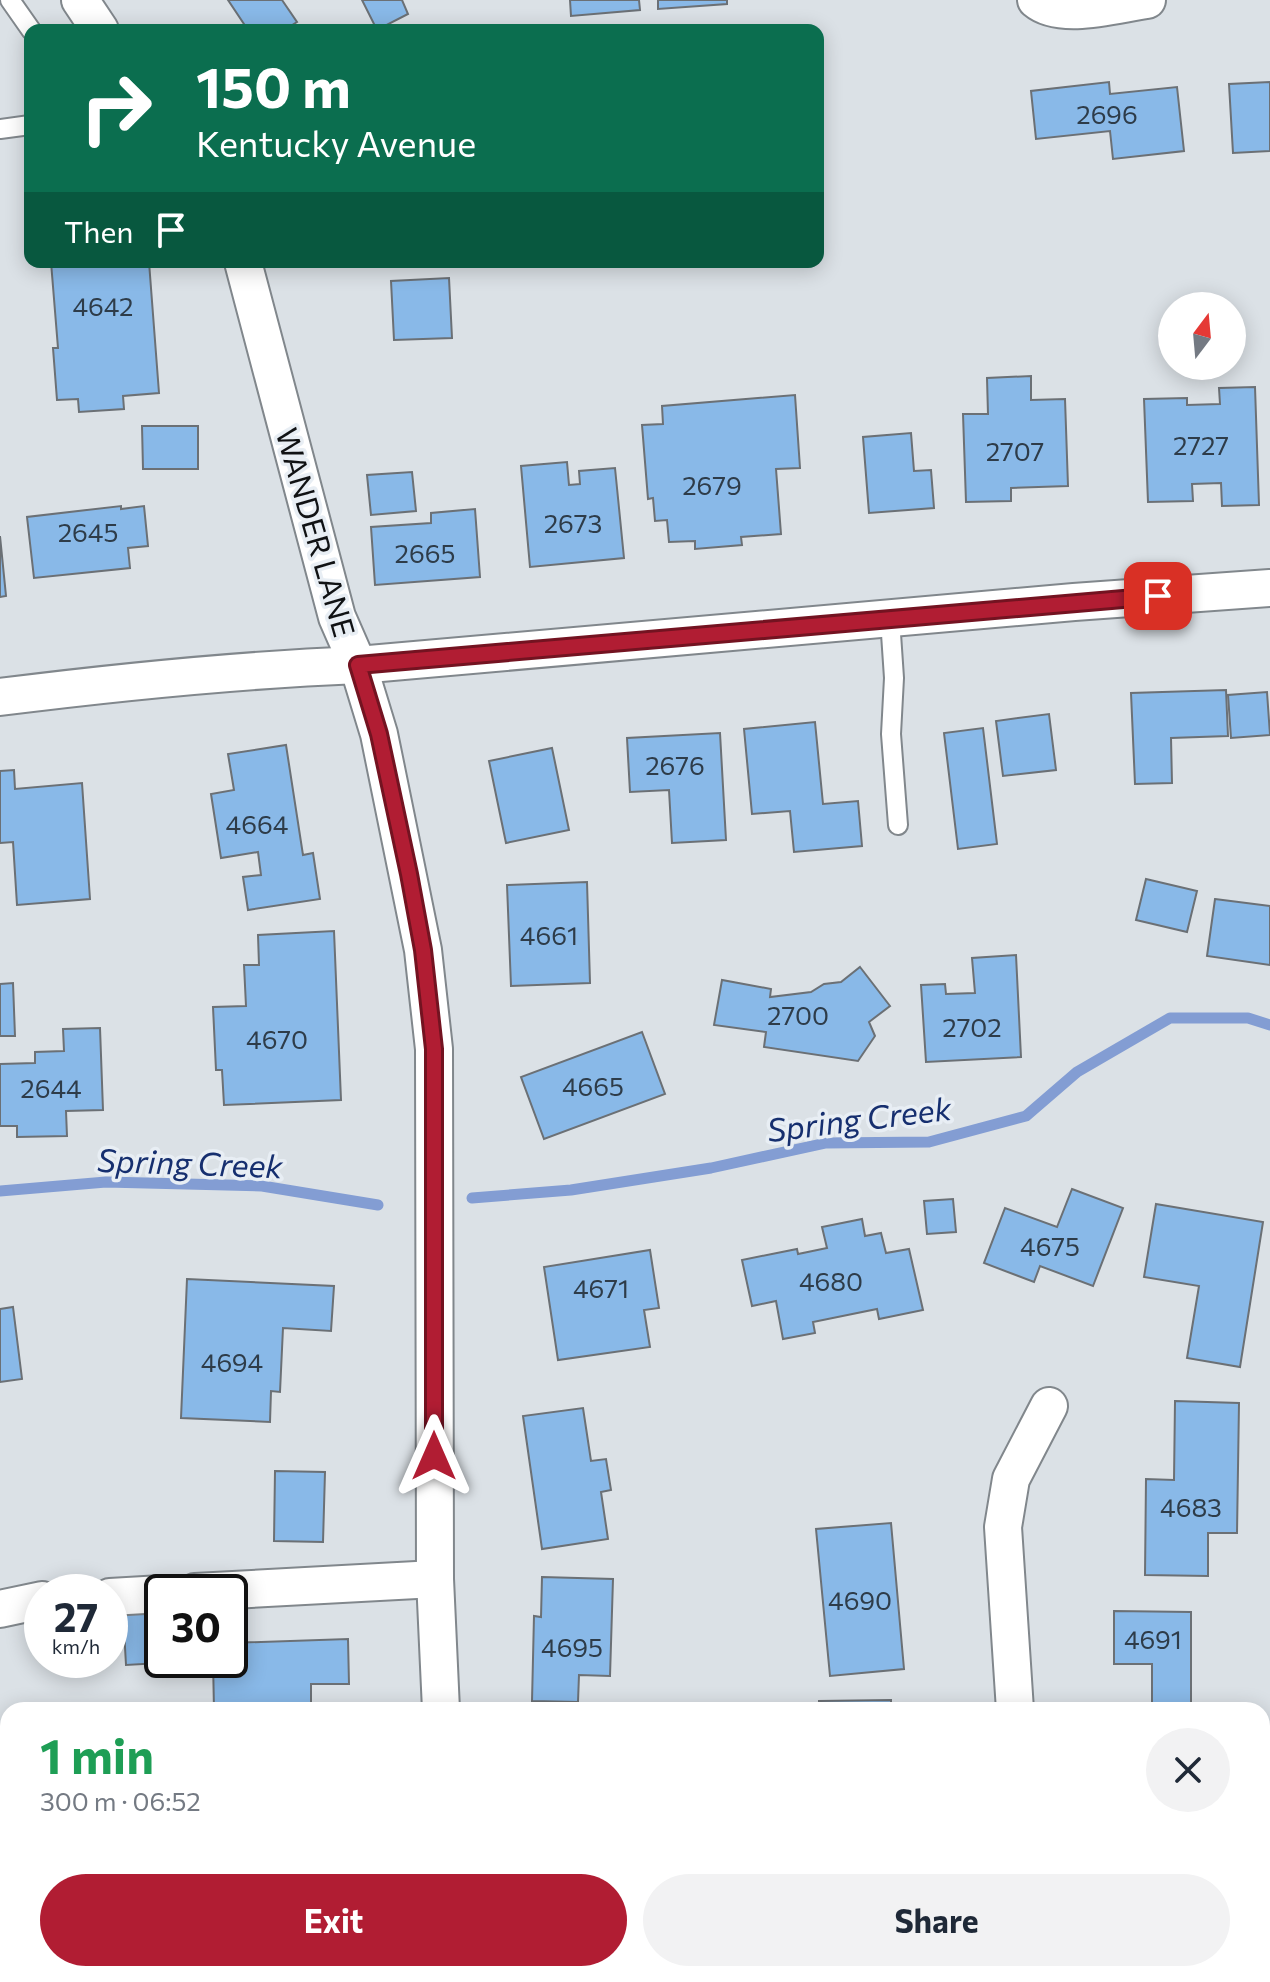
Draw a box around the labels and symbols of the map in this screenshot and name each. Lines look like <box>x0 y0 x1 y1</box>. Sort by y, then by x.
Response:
house number: 2696 <box>1076 98 1138 129</box>
house number: 4642 <box>72 290 134 321</box>
north arrow <box>1158 292 1246 380</box>
street label: WANDER LANE <box>269 423 365 641</box>
house number: 2727 <box>1173 429 1229 460</box>
house number: 2707 <box>986 435 1044 466</box>
house number: 2679 <box>682 469 742 500</box>
house number: 2673 <box>544 507 602 538</box>
house number: 2645 <box>58 516 118 547</box>
house number: 2665 <box>395 537 455 568</box>
pin <box>1124 562 1192 630</box>
house number: 2676 <box>645 749 705 780</box>
house number: 4664 <box>226 808 288 839</box>
house number: 4661 <box>520 919 578 950</box>
house number: 2700 <box>767 999 829 1030</box>
house number: 2702 <box>942 1011 1002 1042</box>
house number: 4670 <box>246 1023 308 1054</box>
house number: 4665 <box>562 1070 624 1101</box>
house number: 2644 <box>20 1072 82 1103</box>
water label: Spring Creek <box>764 1087 954 1149</box>
water label: Spring Creek <box>96 1139 284 1185</box>
house number: 4675 <box>1020 1230 1080 1261</box>
house number: 4680 <box>799 1265 863 1296</box>
house number: 4671 <box>573 1272 629 1303</box>
house number: 4694 <box>201 1346 263 1377</box>
position arrow <box>392 1414 476 1498</box>
house number: 4683 <box>1160 1491 1222 1522</box>
speed limit sign: 30 <box>144 1574 248 1678</box>
house number: 4690 <box>828 1584 892 1615</box>
house number: 4691 <box>1124 1623 1182 1654</box>
house number: 4695 <box>541 1631 603 1662</box>

